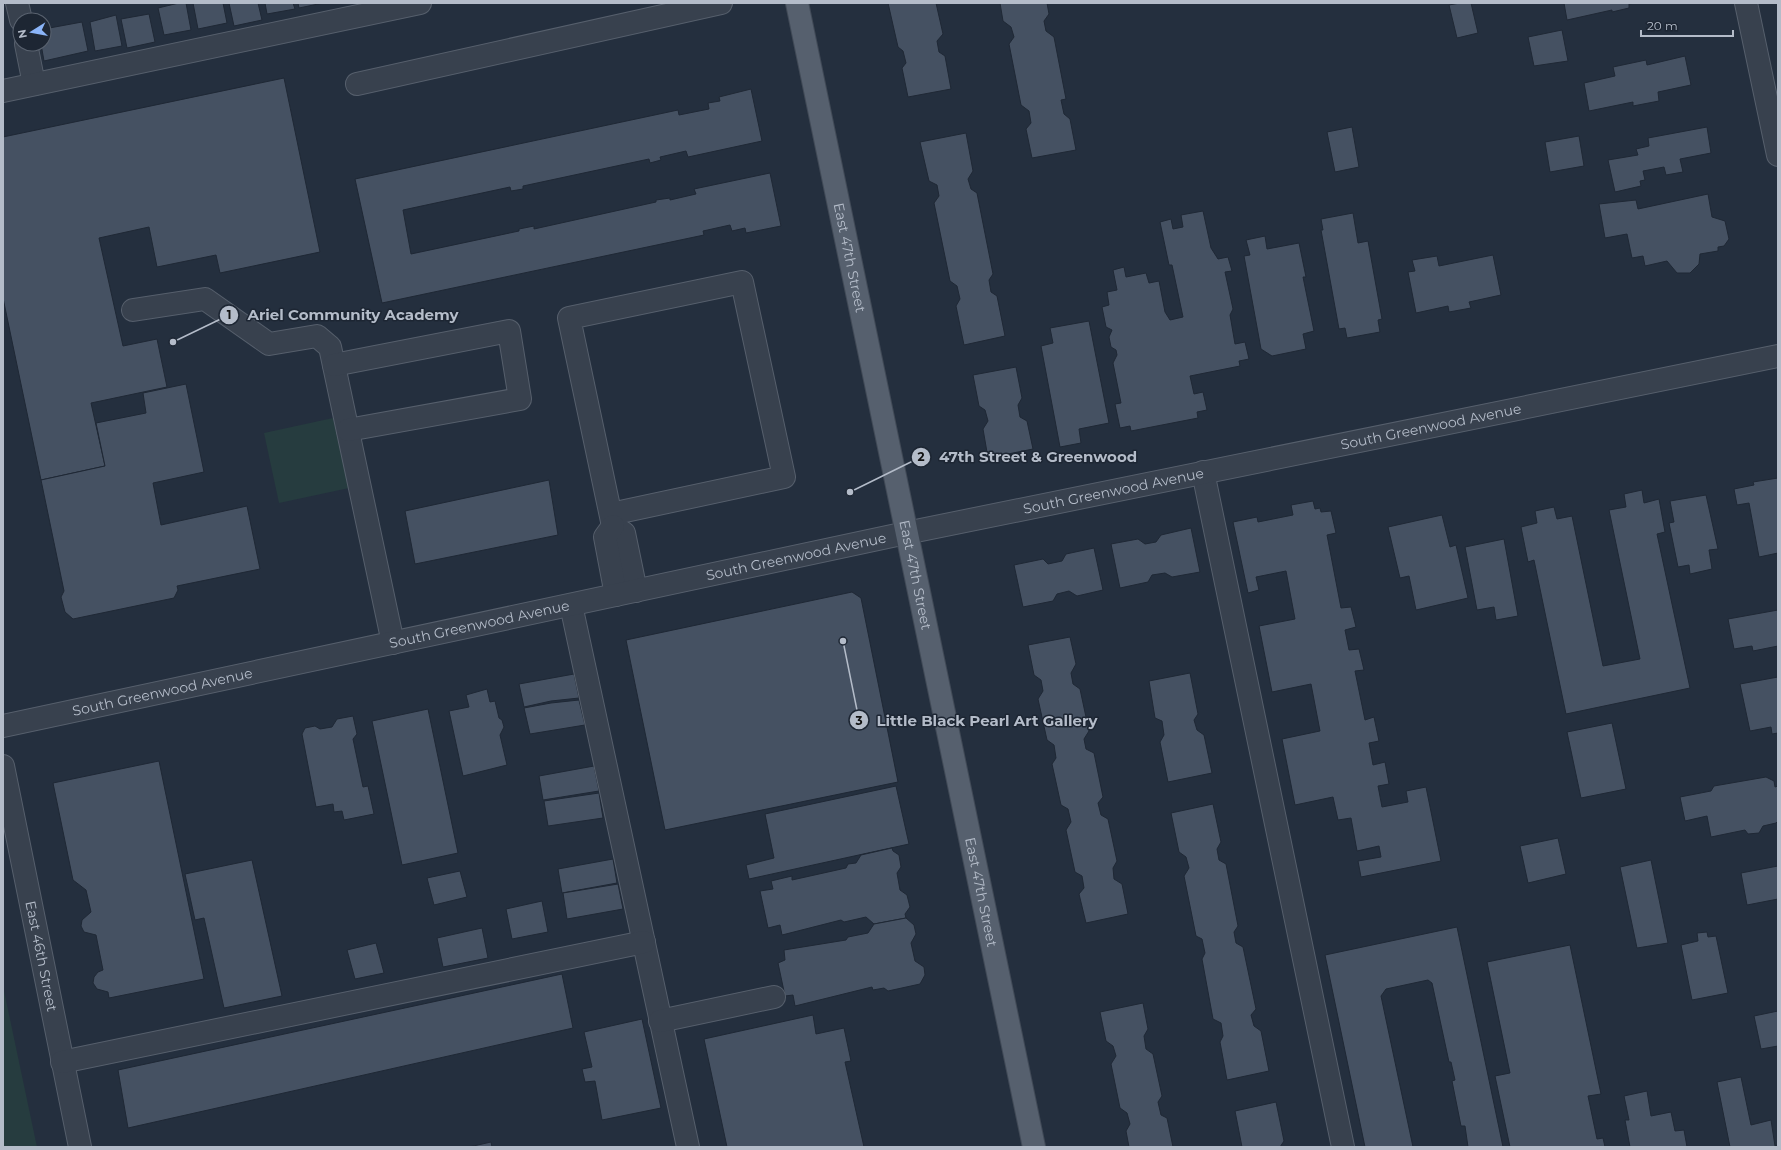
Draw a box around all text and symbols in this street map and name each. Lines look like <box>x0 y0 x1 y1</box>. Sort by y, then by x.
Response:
north arrow <box>12 12 52 52</box>
scale bar <box>1641 12 1733 38</box>
text: 20 m <box>1647 18 1678 33</box>
text: N <box>14 28 30 40</box>
street label: East 47th Street <box>830 201 870 314</box>
callout: Ariel Community Academy <box>219 302 466 329</box>
text: Ariel Community Academy <box>246 305 460 324</box>
text: 1 <box>227 307 231 322</box>
street label: South Greenwood Avenue <box>1339 399 1523 454</box>
callout: 47th Street & Greenwood <box>911 443 1145 470</box>
text: 47th Street & Greenwood <box>939 447 1137 466</box>
text: 2 <box>917 449 925 464</box>
street label: South Greenwood Avenue <box>1021 464 1205 518</box>
street label: East 47th Street <box>895 518 936 632</box>
street label: South Greenwood Avenue <box>704 528 888 585</box>
street label: South Greenwood Avenue <box>387 596 571 652</box>
street label: South Greenwood Avenue <box>71 664 254 720</box>
callout: Little Black Pearl Art Gallery <box>849 707 1106 734</box>
text: Little Black Pearl Art Gallery <box>876 711 1099 730</box>
text: 3 <box>854 713 863 728</box>
street label: East 47th Street <box>961 836 1001 949</box>
street label: East 46th Street <box>21 899 61 1013</box>

